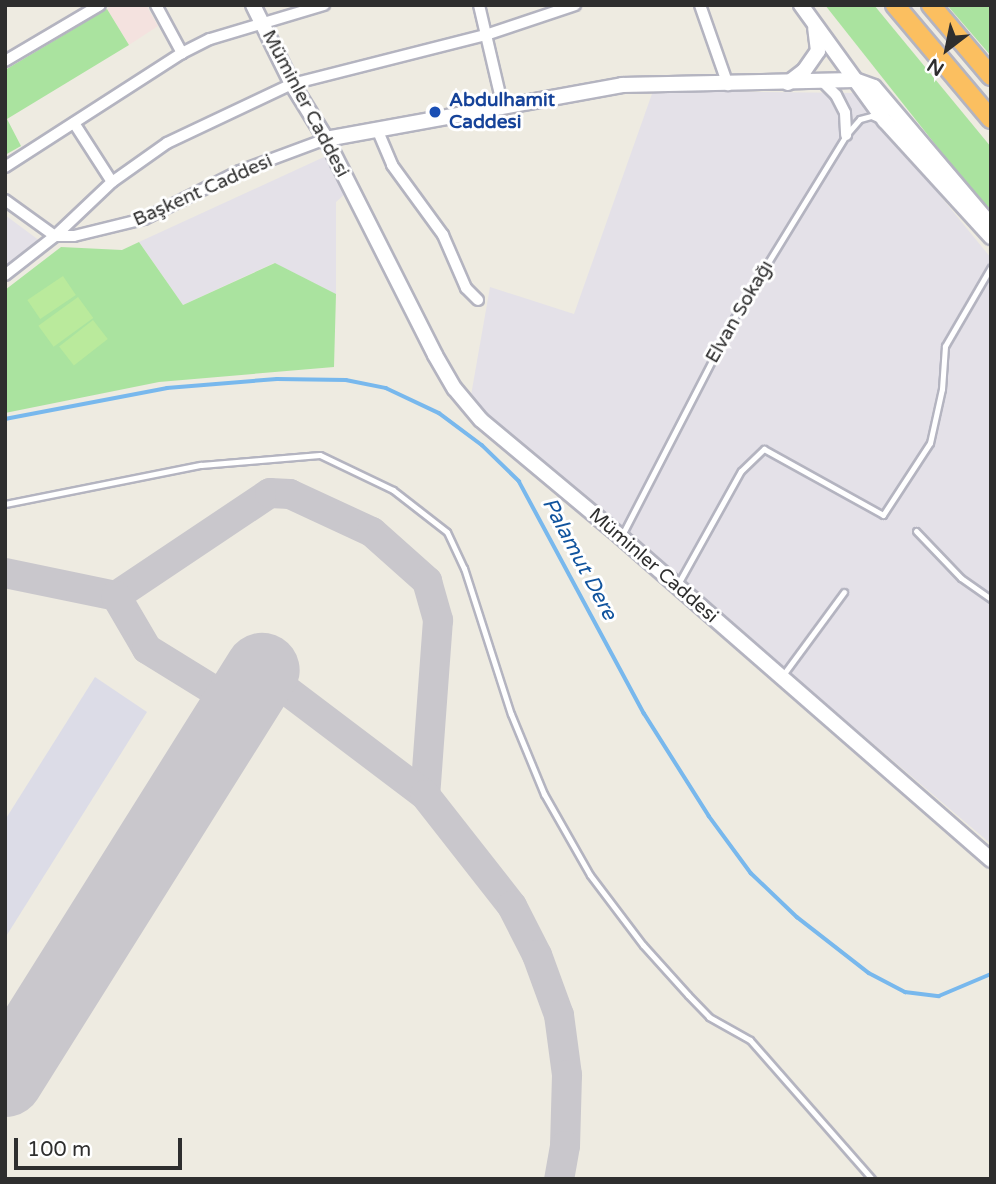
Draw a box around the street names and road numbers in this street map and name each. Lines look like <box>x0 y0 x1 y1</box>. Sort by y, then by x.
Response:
street label: Müminler Caddesi <box>257 26 353 182</box>
street label: Başkent Caddesi <box>130 150 276 232</box>
street label: Elvan Sokağı <box>701 257 779 367</box>
street label: Müminler Caddesi <box>584 504 722 628</box>

